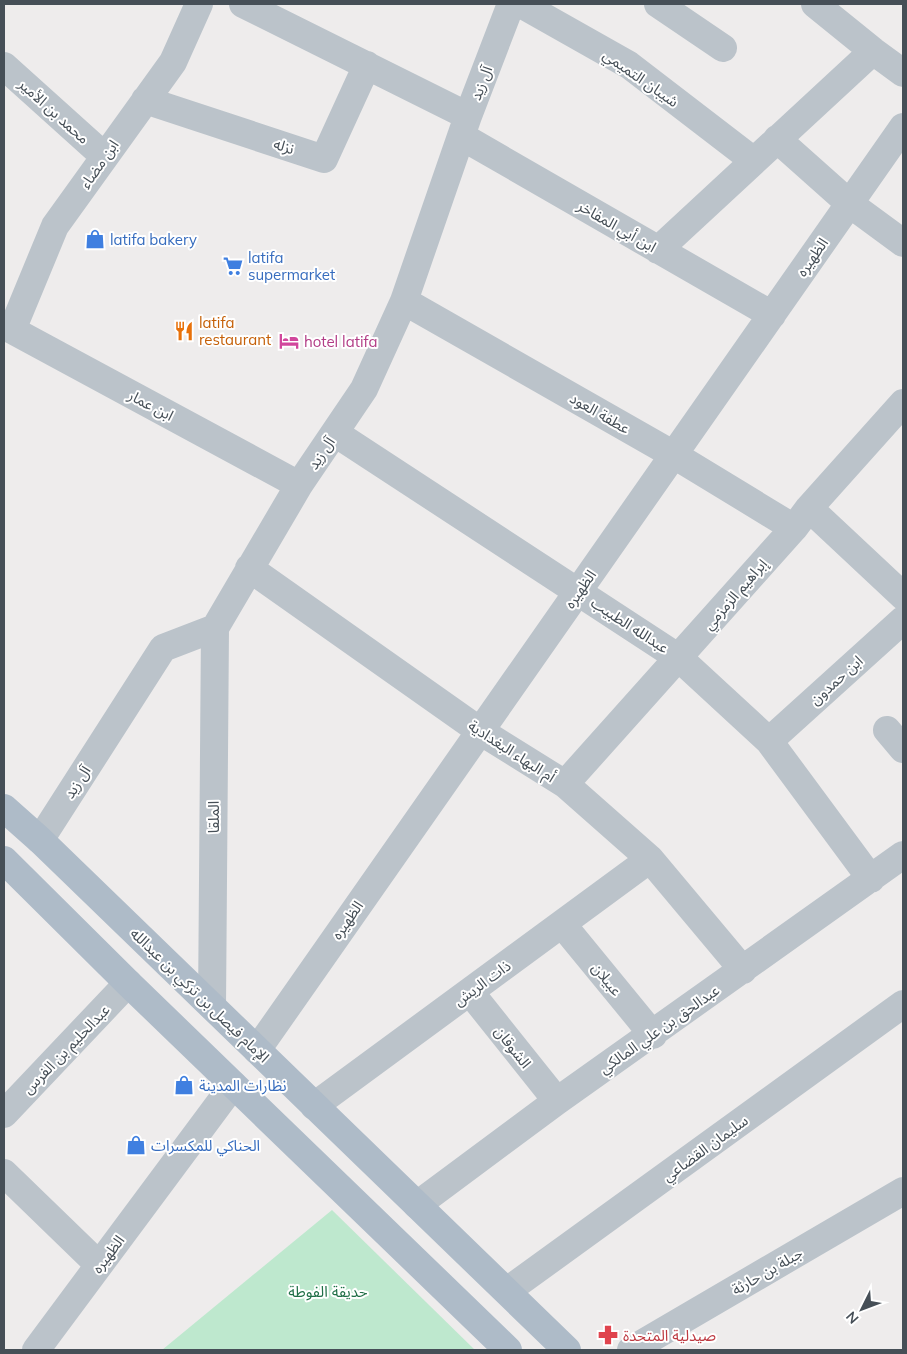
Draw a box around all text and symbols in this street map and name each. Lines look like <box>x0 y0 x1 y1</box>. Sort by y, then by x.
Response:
street label: شيبان التميمي <box>598 45 683 113</box>
street label: آل زيد <box>466 63 496 103</box>
street label: محمد بن الأمير <box>14 74 93 148</box>
street label: نزله <box>271 134 297 158</box>
street label: ابن مضاء <box>75 136 123 192</box>
street label: ابن أبي المفاخر <box>572 195 660 258</box>
shop icon: latifa bakery <box>84 228 106 250</box>
place label: latifa bakery <box>110 230 197 249</box>
street label: الظهيره <box>792 234 832 280</box>
place label: latifa supermarket <box>248 248 335 284</box>
supermarket icon: latifa supermarket <box>222 255 244 277</box>
place label: latifa restaurant <box>199 313 271 349</box>
restaurant icon: latifa restaurant <box>173 320 195 342</box>
hotel icon: hotel latifa <box>278 330 300 352</box>
place label: hotel latifa <box>304 332 378 351</box>
street label: ابن عمار <box>124 385 177 425</box>
street label: عطفة العود <box>567 388 634 438</box>
street label: آل زيد <box>303 433 339 473</box>
street label: إبراهيم الزمزمي <box>699 554 774 635</box>
street label: الظهيره <box>560 566 600 612</box>
street label: عبدالله الطبيب <box>587 593 673 657</box>
street label: ابن حمدون <box>806 651 866 709</box>
street label: أم البهاء البغدادية <box>464 716 559 788</box>
street label: آل زيد <box>59 761 95 802</box>
street label: الملقا <box>204 801 223 833</box>
street label: الظهيره <box>327 897 367 943</box>
street label: الإمام فيصل بن تركي بن عبدالله <box>125 924 273 1068</box>
street label: ذات الريش <box>450 956 514 1010</box>
street label: عبيلان <box>588 958 626 1000</box>
street label: عبدالحق بن علي المالكي <box>595 980 725 1080</box>
street label: عبدالحليم بن الفرس <box>18 1000 115 1099</box>
street label: الشوقان <box>491 1022 535 1072</box>
shop icon: نظارات المدينة <box>173 1074 195 1096</box>
place label: نظارات المدينة <box>199 1076 287 1095</box>
street label: سليمان القضاعي <box>658 1110 753 1187</box>
shop icon: الحناكي للمكسرات <box>125 1134 147 1156</box>
place label: الحناكي للمكسرات <box>151 1136 260 1157</box>
street label: الظهيره <box>88 1231 128 1277</box>
street label: جبلة بن حارثة <box>728 1243 806 1299</box>
park label: حديقة الفوطة <box>288 1282 368 1301</box>
north arrow <box>837 1284 887 1334</box>
text: N <box>842 1308 863 1328</box>
pharmacy icon: صيدلية المتحدة <box>597 1324 619 1346</box>
place label: صيدلية المتحدة <box>623 1326 716 1345</box>

